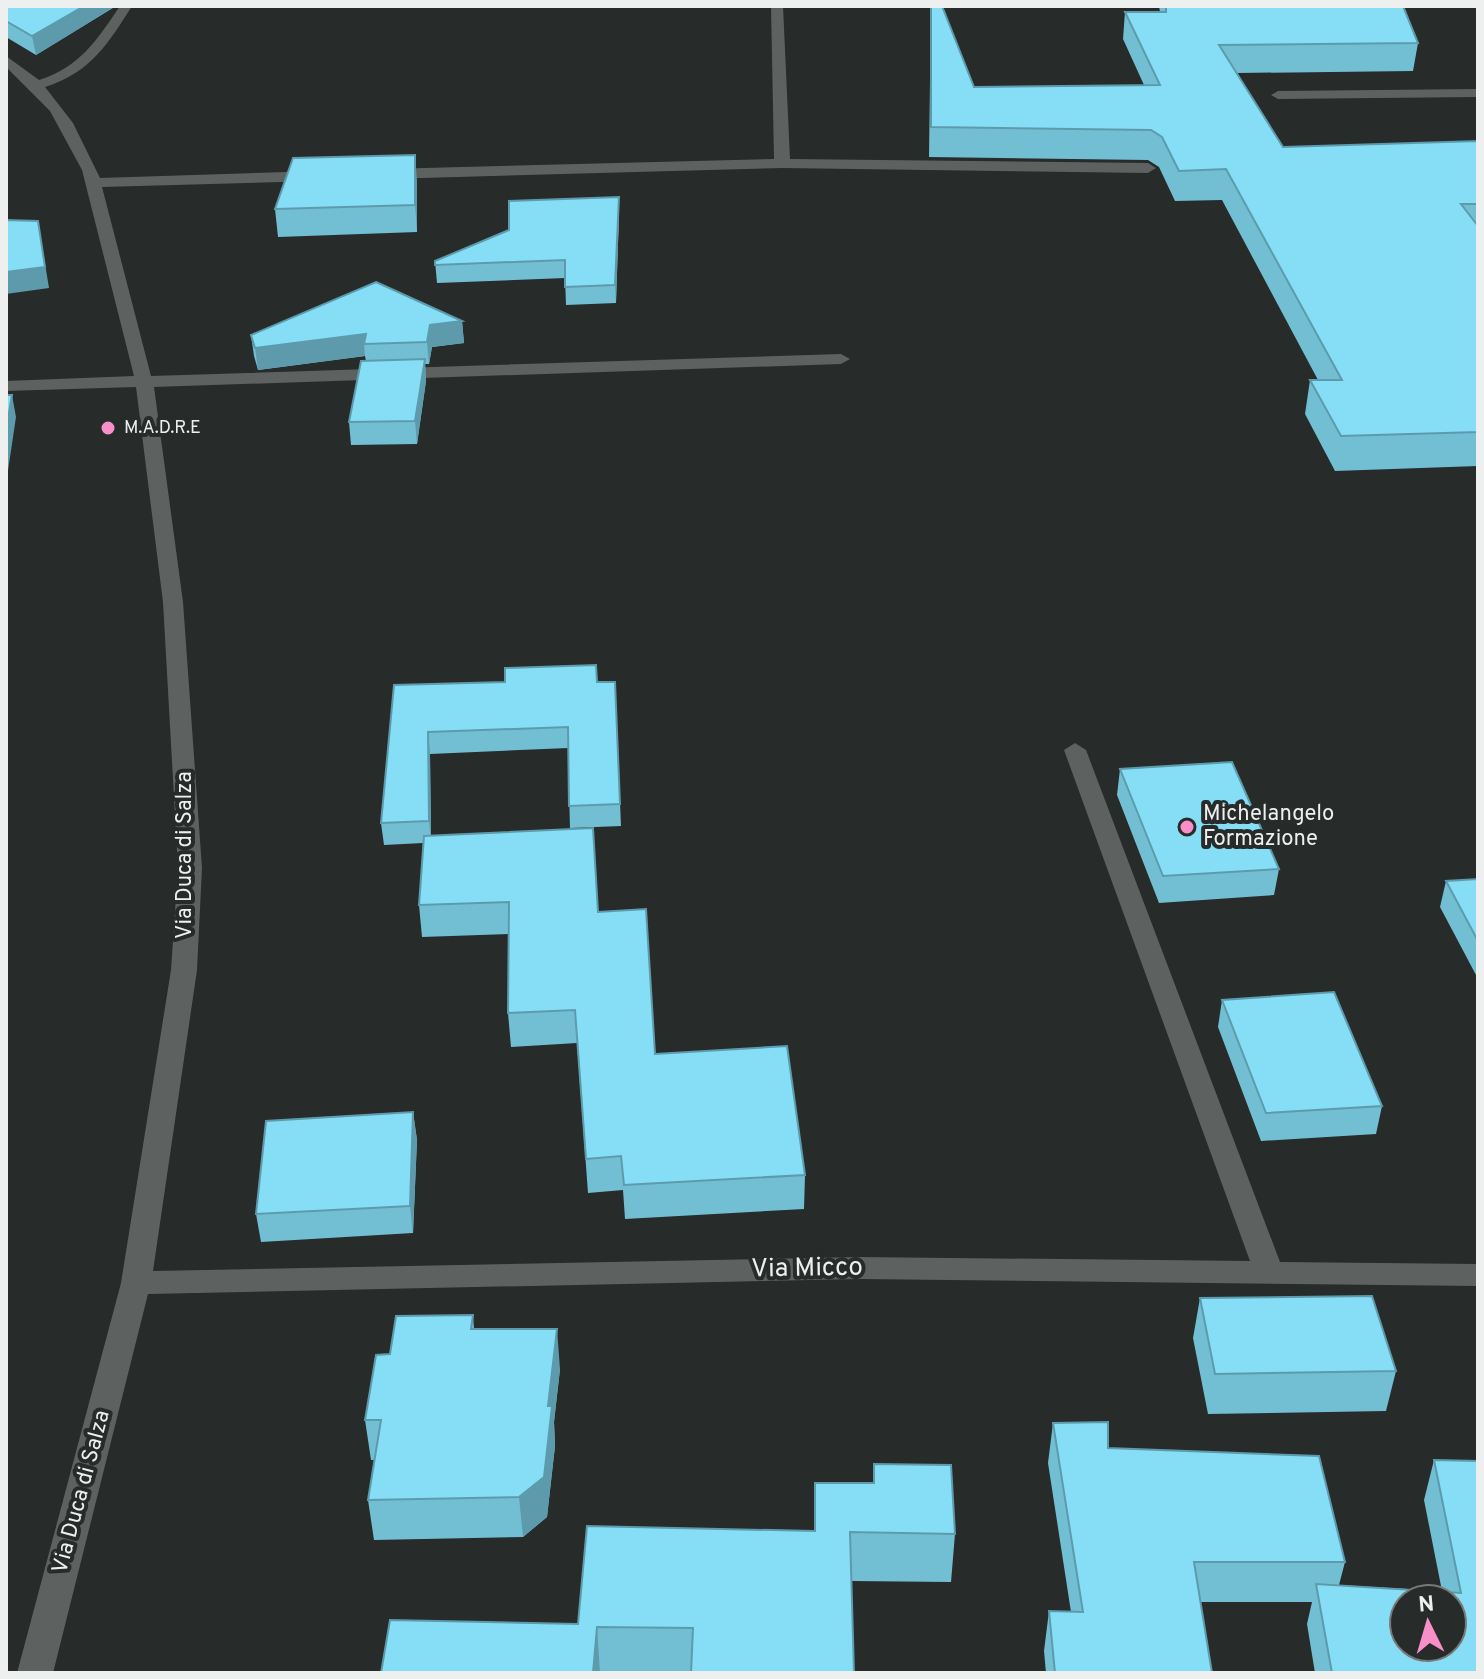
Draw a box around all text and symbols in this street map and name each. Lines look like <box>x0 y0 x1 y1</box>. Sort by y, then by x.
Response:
place label: M.A.D.R.E <box>124 417 201 440</box>
marker: M.A.D.R.E <box>99 419 117 437</box>
street label: Via Duca di Salza <box>172 771 199 939</box>
place label: Michelangelo Formazione <box>1203 801 1334 853</box>
marker: Michelangelo Formazione <box>1178 818 1196 836</box>
street label: Via Micco <box>751 1252 863 1286</box>
street label: Via Duca di Salza <box>47 1407 117 1577</box>
north arrow <box>1388 1583 1468 1663</box>
text: N <box>1417 1591 1436 1620</box>

